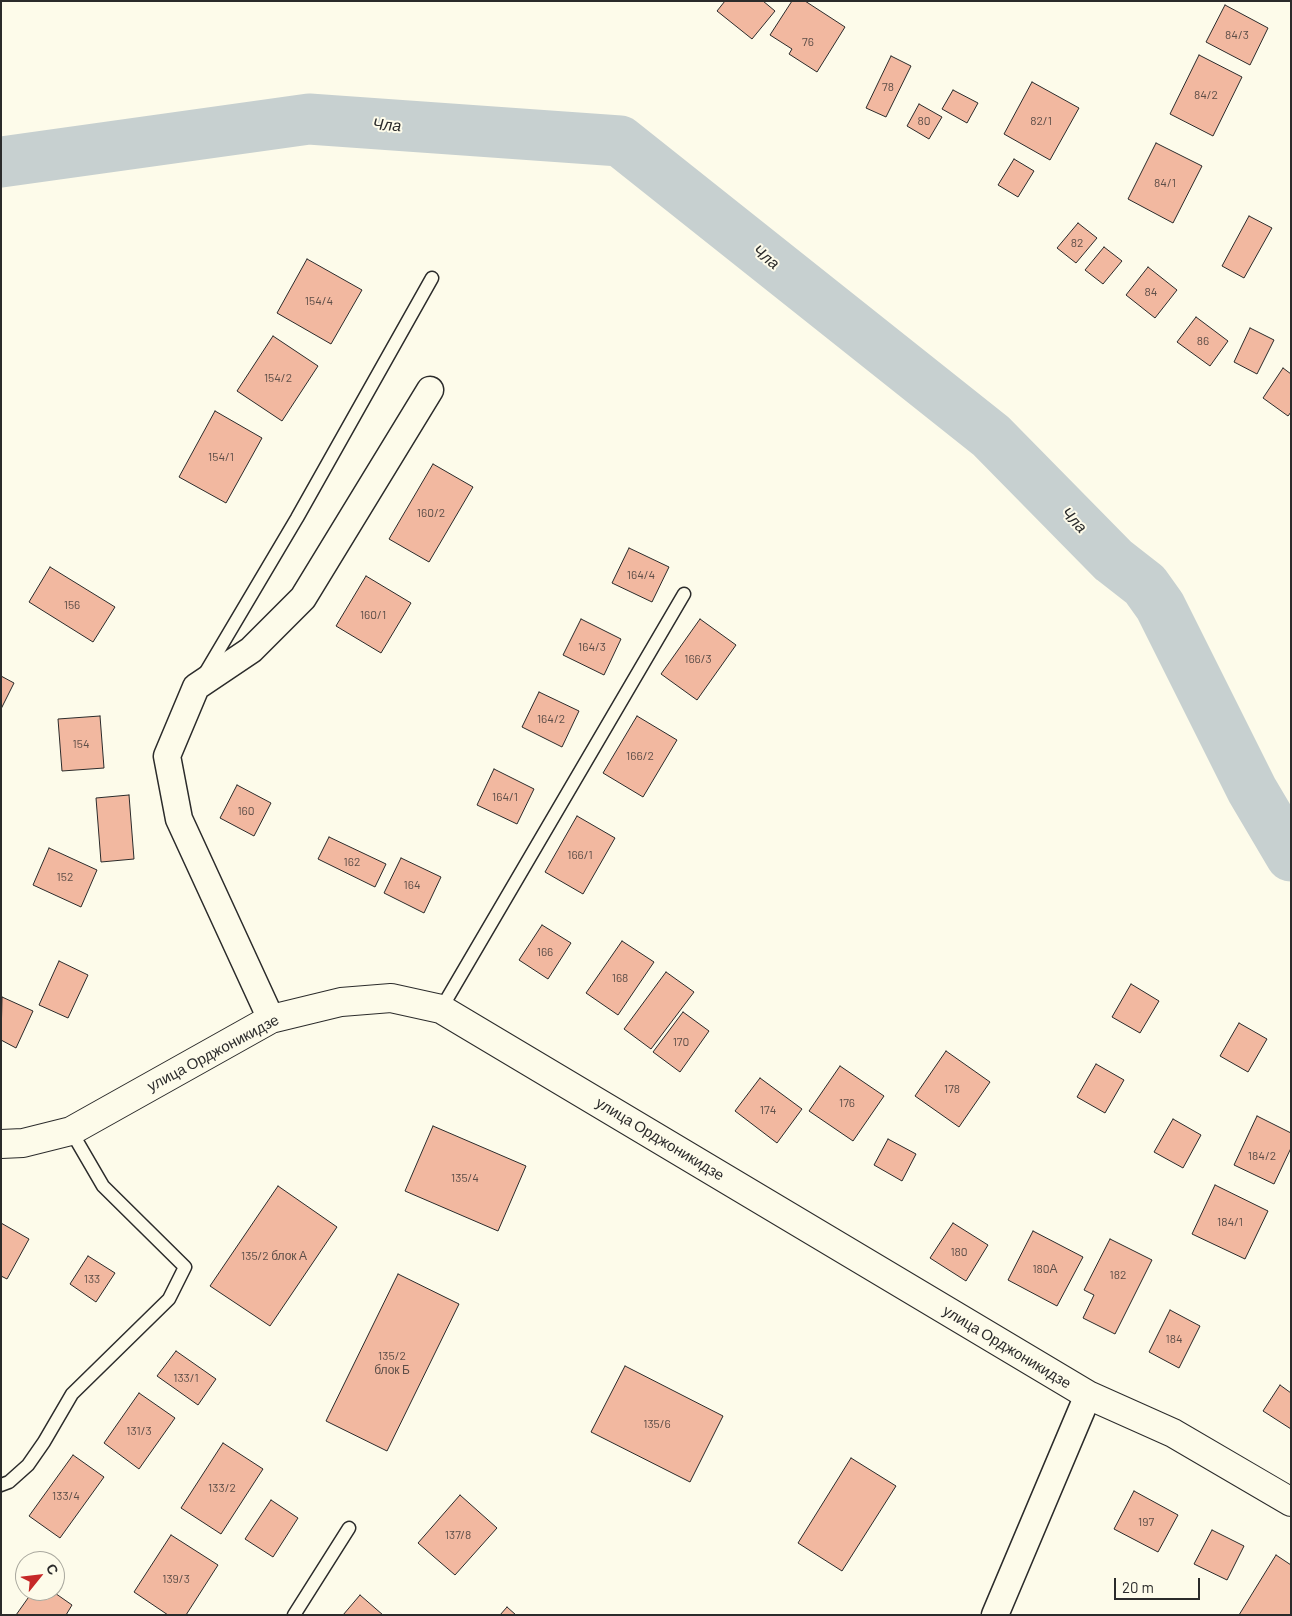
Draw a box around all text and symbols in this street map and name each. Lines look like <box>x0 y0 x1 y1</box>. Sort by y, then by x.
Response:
house number: 84/3 <box>1225 28 1249 42</box>
house number: 76 <box>802 35 814 49</box>
house number: 78 <box>882 80 894 94</box>
house number: 84/2 <box>1194 88 1218 102</box>
water label: Чла <box>372 114 402 136</box>
house number: 80 <box>917 114 931 128</box>
house number: 82/1 <box>1030 114 1052 128</box>
house number: 84/1 <box>1154 176 1176 190</box>
house number: 82 <box>1071 236 1083 250</box>
water label: Чла <box>749 241 783 273</box>
house number: 84 <box>1145 285 1157 299</box>
house number: 154/4 <box>305 294 333 308</box>
house number: 86 <box>1197 334 1209 348</box>
house number: 154/2 <box>264 371 292 385</box>
house number: 154/1 <box>208 450 234 464</box>
water label: Чла <box>1057 503 1091 537</box>
house number: 160/2 <box>417 506 445 520</box>
house number: 164/4 <box>627 568 655 582</box>
house number: 156 <box>64 598 80 612</box>
house number: 160/1 <box>360 608 386 622</box>
house number: 164/3 <box>578 640 606 654</box>
house number: 166/3 <box>684 652 712 666</box>
house number: 164/2 <box>537 712 565 726</box>
house number: 154 <box>73 737 89 751</box>
house number: 166/2 <box>626 749 654 763</box>
house number: 164/1 <box>492 790 518 804</box>
house number: 160 <box>237 804 255 818</box>
house number: 166/1 <box>567 848 593 862</box>
house number: 162 <box>344 855 360 869</box>
house number: 152 <box>57 870 73 884</box>
house number: 164 <box>404 878 420 892</box>
house number: 166 <box>537 945 553 959</box>
house number: 168 <box>612 971 628 985</box>
street label: улица Орджоникидзе <box>144 1011 282 1095</box>
house number: 170 <box>673 1035 689 1049</box>
house number: 178 <box>944 1082 960 1096</box>
street label: улица Орджоникидзе <box>593 1094 727 1184</box>
house number: 176 <box>839 1096 855 1110</box>
house number: 174 <box>760 1103 776 1117</box>
house number: 184/2 <box>1248 1149 1276 1163</box>
house number: 135/4 <box>451 1171 479 1185</box>
house number: 184/1 <box>1217 1215 1243 1229</box>
house number: 180 <box>950 1245 968 1259</box>
house number: 135/2 блок А <box>241 1249 307 1263</box>
house number: 180А <box>1032 1262 1058 1276</box>
house number: 182 <box>1110 1268 1126 1282</box>
house number: 133 <box>84 1272 100 1286</box>
street label: улица Орджоникидзе <box>940 1302 1074 1392</box>
house number: 184 <box>1165 1332 1183 1346</box>
house number: 135/2 блок Б <box>374 1349 410 1377</box>
house number: 133/1 <box>173 1371 199 1385</box>
house number: 135/6 <box>643 1417 671 1431</box>
house number: 131/3 <box>126 1424 152 1438</box>
house number: 133/2 <box>208 1481 236 1495</box>
house number: 133/4 <box>52 1489 80 1503</box>
house number: 197 <box>1138 1515 1154 1529</box>
house number: 137/8 <box>445 1528 471 1542</box>
north arrow <box>15 1551 65 1601</box>
text: С <box>43 1560 63 1578</box>
scale bar <box>1117 1568 1203 1600</box>
house number: 139/3 <box>162 1572 190 1586</box>
text: 20 m <box>1122 1578 1154 1596</box>

